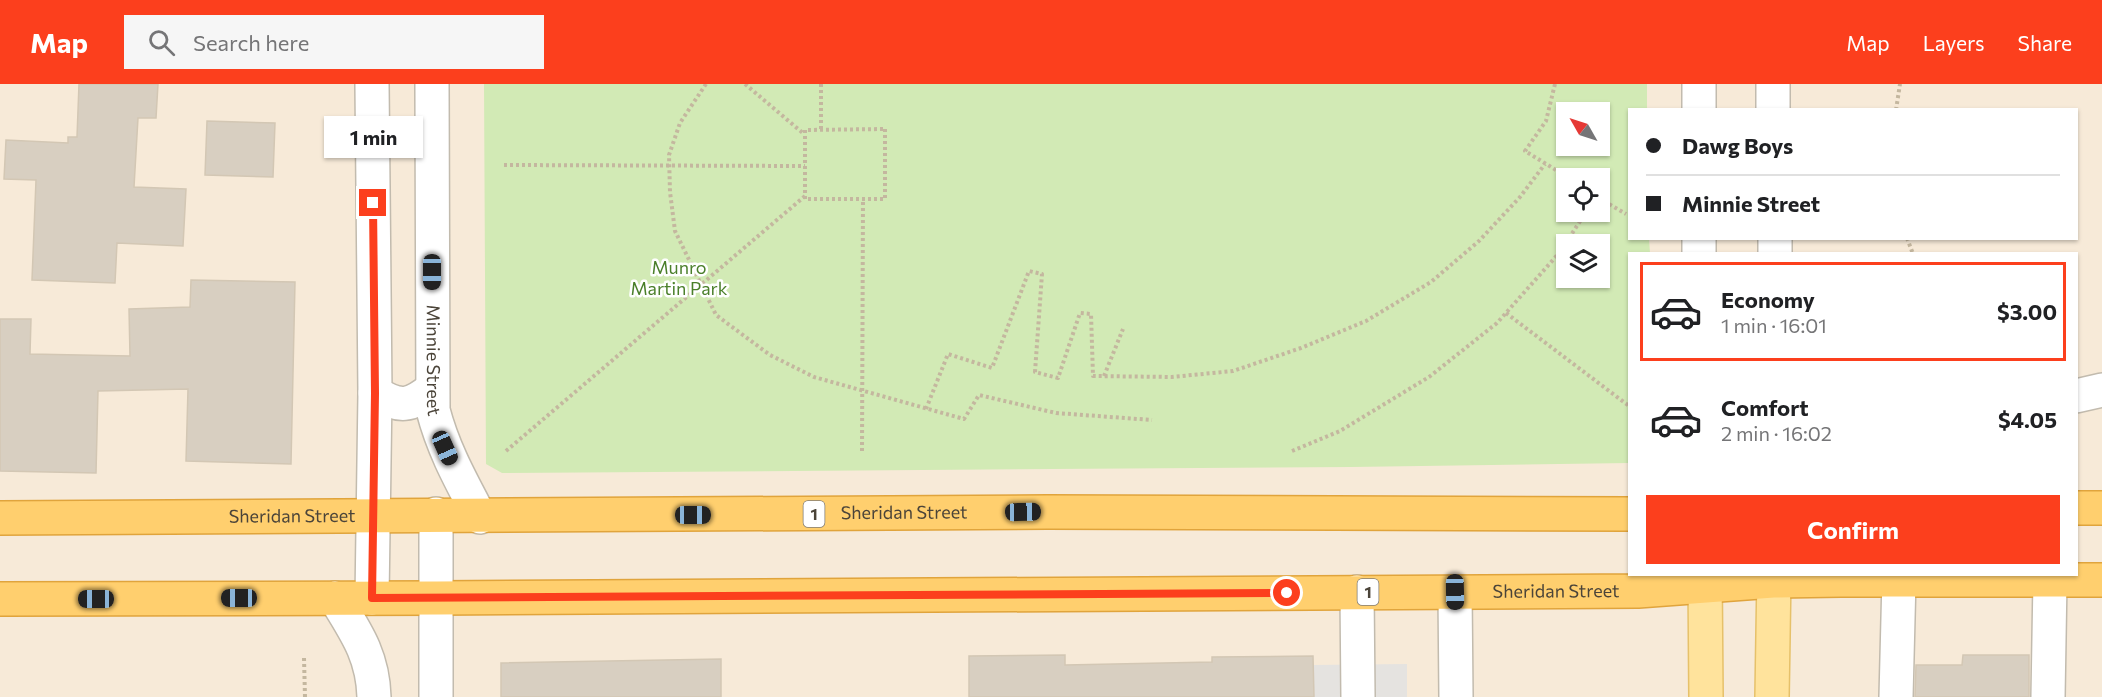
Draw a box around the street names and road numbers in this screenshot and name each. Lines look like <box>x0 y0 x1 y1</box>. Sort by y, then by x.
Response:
street label: Minnie Street <box>423 304 446 418</box>
street label: Sheridan Street <box>841 500 967 523</box>
road number: 1 <box>804 501 824 527</box>
street label: Sheridan Street <box>229 504 355 527</box>
road number: 1 <box>1358 579 1378 605</box>
street label: Sheridan Street <box>1493 579 1619 602</box>

